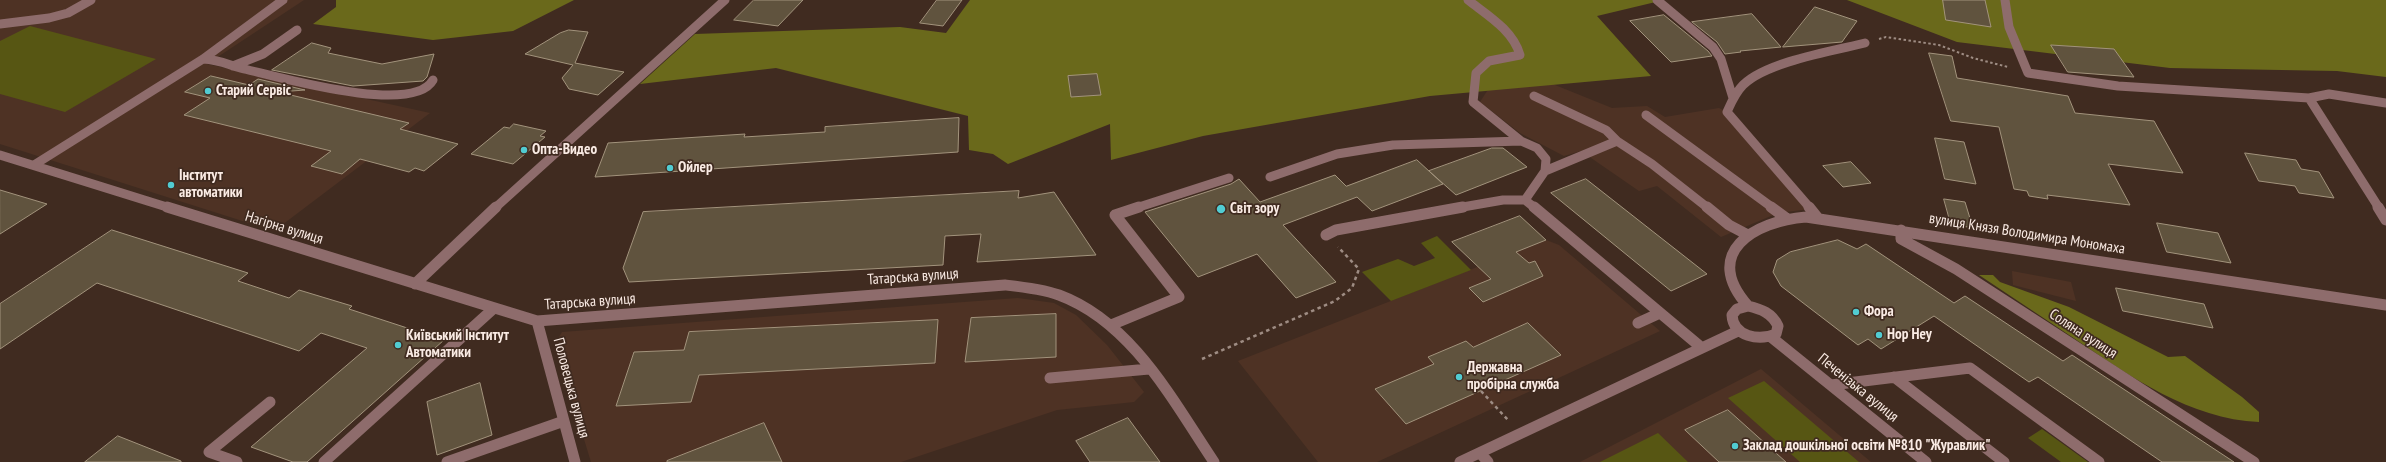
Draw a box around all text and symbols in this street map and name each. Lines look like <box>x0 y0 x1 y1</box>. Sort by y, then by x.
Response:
place label: Старий Сервіс <box>216 82 291 100</box>
marker: Старий Сервіс <box>203 86 213 96</box>
place label: Опта-Видео <box>532 141 597 159</box>
marker: Опта-Видео <box>519 145 529 155</box>
place label: Ойлер <box>678 159 713 177</box>
marker: Ойлер <box>665 163 675 173</box>
place label: Інститут автоматики <box>179 167 243 202</box>
marker: Інститут автоматики <box>166 180 176 190</box>
place label: Світ зору <box>1230 200 1279 218</box>
marker: Світ зору <box>1215 203 1227 215</box>
street label: Нагірна вулиця <box>243 208 325 248</box>
street label: вулиця Князя Володимира Мономаха <box>1928 210 2126 258</box>
street label: Татарська вулиця <box>867 265 959 289</box>
street label: Татарська вулиця <box>544 290 636 314</box>
place label: Фора <box>1864 303 1894 321</box>
street label: Соляна вулиця <box>2046 305 2120 363</box>
marker: Фора <box>1851 307 1861 317</box>
place label: Hop Hey <box>1887 326 1932 344</box>
place label: Київський Інститут Автоматики <box>406 327 509 362</box>
marker: Hop Hey <box>1874 330 1884 340</box>
street label: Половецька вулиця <box>549 336 593 440</box>
marker: Київський Інститут Автоматики <box>393 340 403 350</box>
street label: Печенізька вулиця <box>1814 350 1902 426</box>
place label: Державна пробірна служба <box>1467 359 1559 394</box>
marker: Державна пробірна служба <box>1454 372 1464 382</box>
place label: Заклад дошкільної освіти №810 "Журавлик" <box>1743 437 1991 455</box>
marker: Заклад дошкільної освіти №810 "Журавлик" <box>1730 441 1740 451</box>

